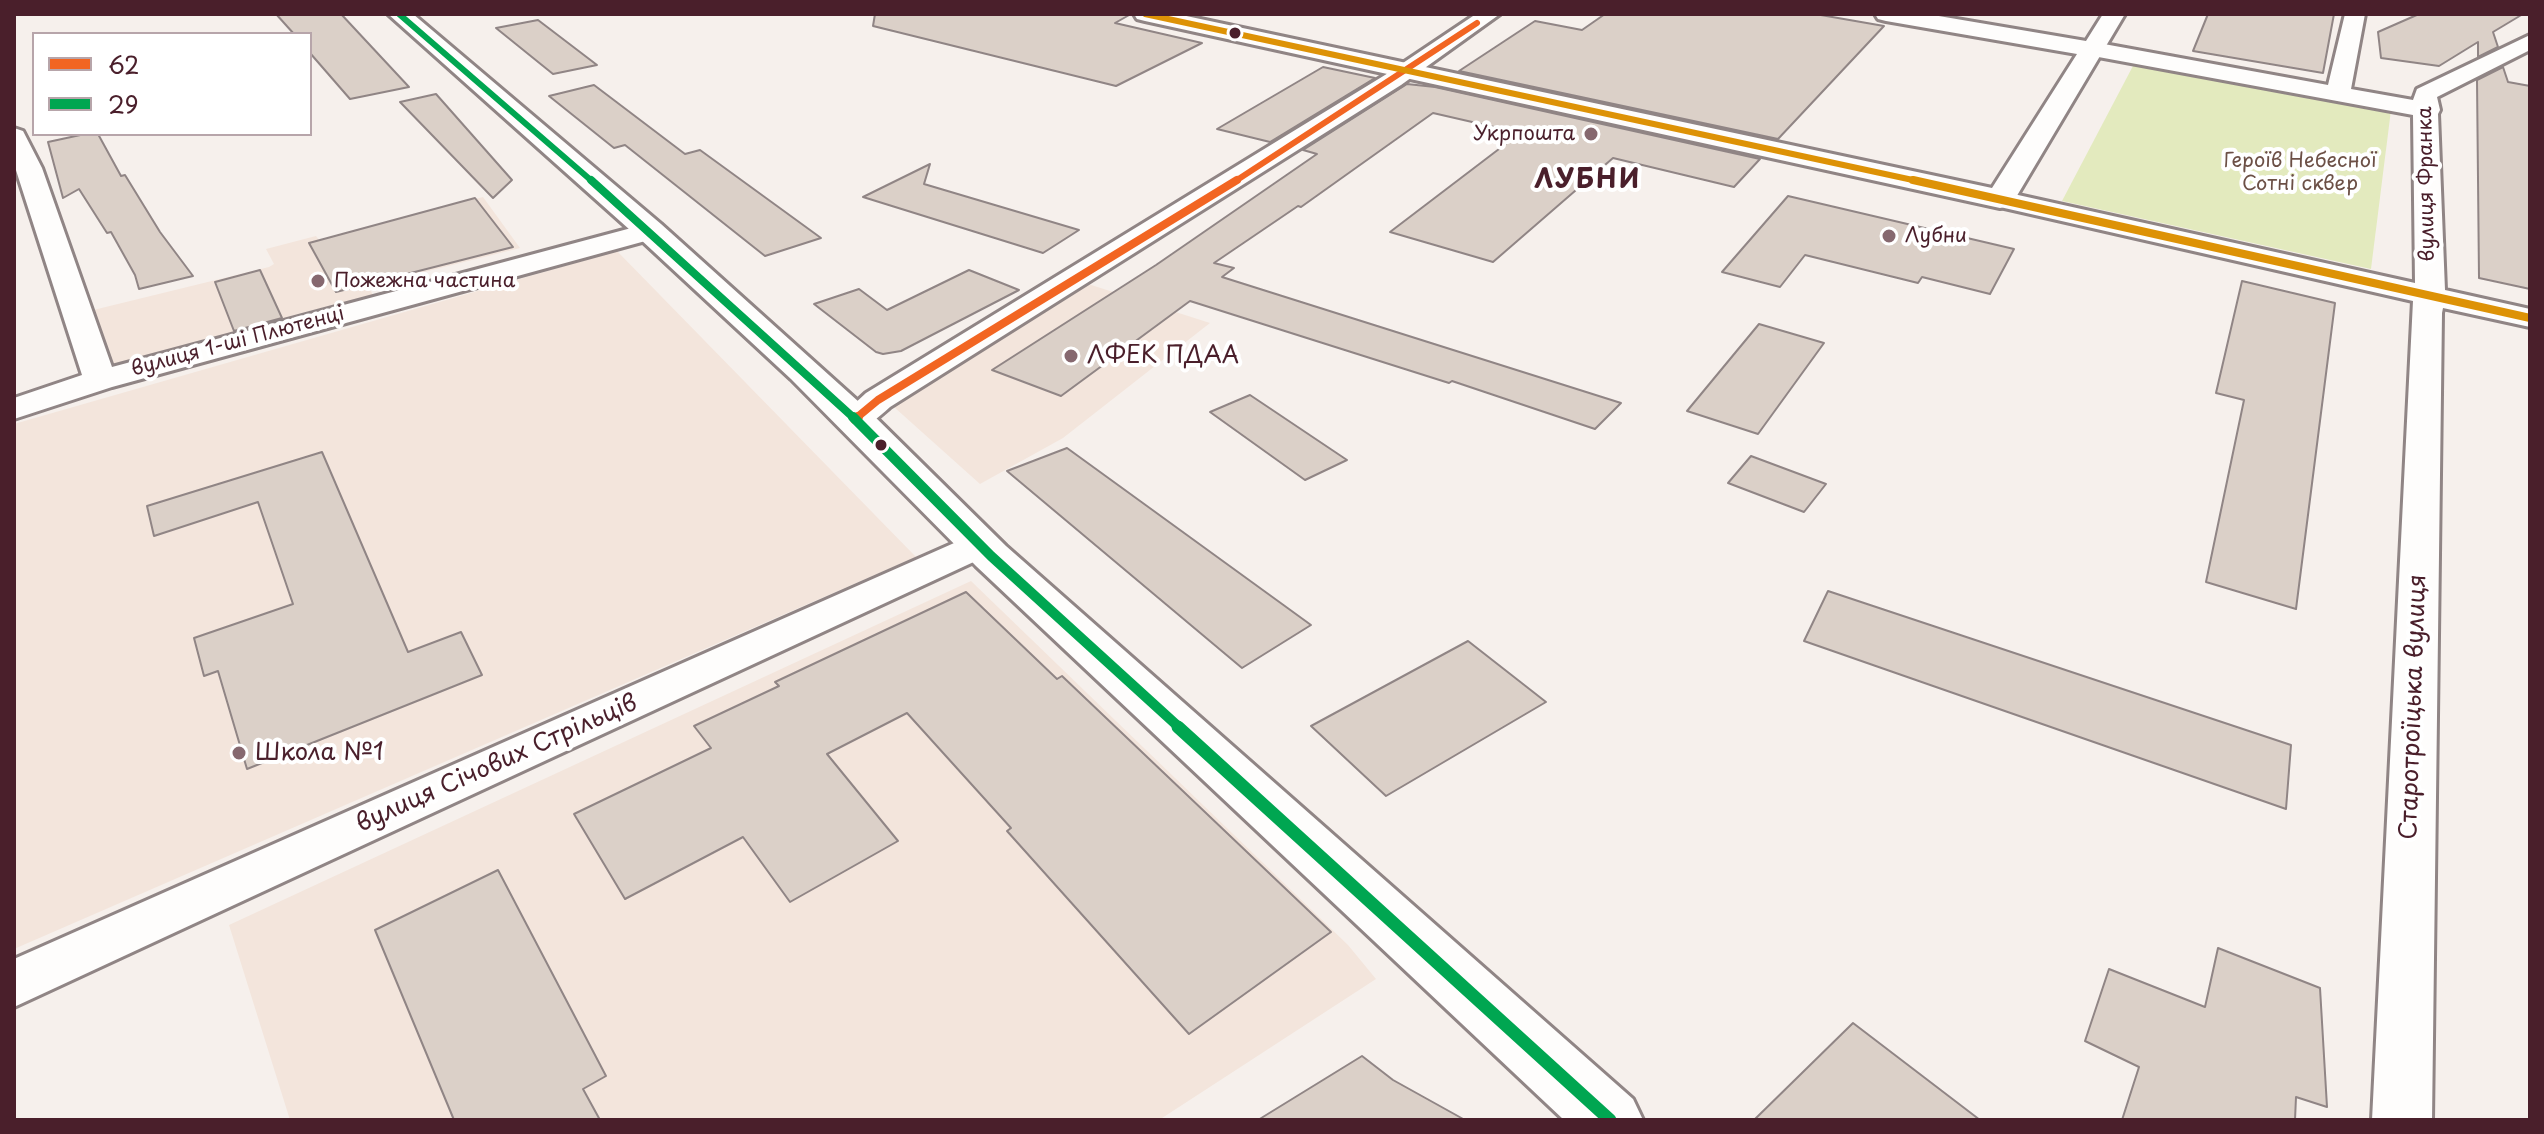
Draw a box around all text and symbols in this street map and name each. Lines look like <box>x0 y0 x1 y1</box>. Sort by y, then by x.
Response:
unlabelled marker <box>1227 25 1243 41</box>
legend <box>32 32 312 136</box>
text: 62 <box>108 46 140 82</box>
text: 29 <box>108 86 139 122</box>
street label: вулиця Франка <box>2414 106 2440 262</box>
place label: Укрпошта <box>1474 122 1575 146</box>
marker: Укрпошта <box>1582 125 1600 143</box>
park label: Героїв Небесної Сотні сквер <box>2223 149 2377 196</box>
district label: ЛУБНИ <box>1534 165 1642 197</box>
place label: Лубни <box>1905 224 1967 248</box>
marker: Лубни <box>1880 227 1898 245</box>
place label: Пожежна частина <box>334 269 515 293</box>
marker: Пожежна частина <box>309 272 327 290</box>
street label: вулиця 1-ші Плютенці <box>129 302 347 382</box>
place label: ЛФЕК ПДАА <box>1087 342 1239 370</box>
marker: ЛФЕК ПДАА <box>1062 347 1080 365</box>
unlabelled marker <box>873 437 889 453</box>
street label: Старотроїцька вулиця <box>2395 574 2433 840</box>
street label: вулиця Січових Стрільців <box>352 689 642 839</box>
place label: Школа №1 <box>255 739 384 767</box>
marker: Школа №1 <box>230 744 248 762</box>

